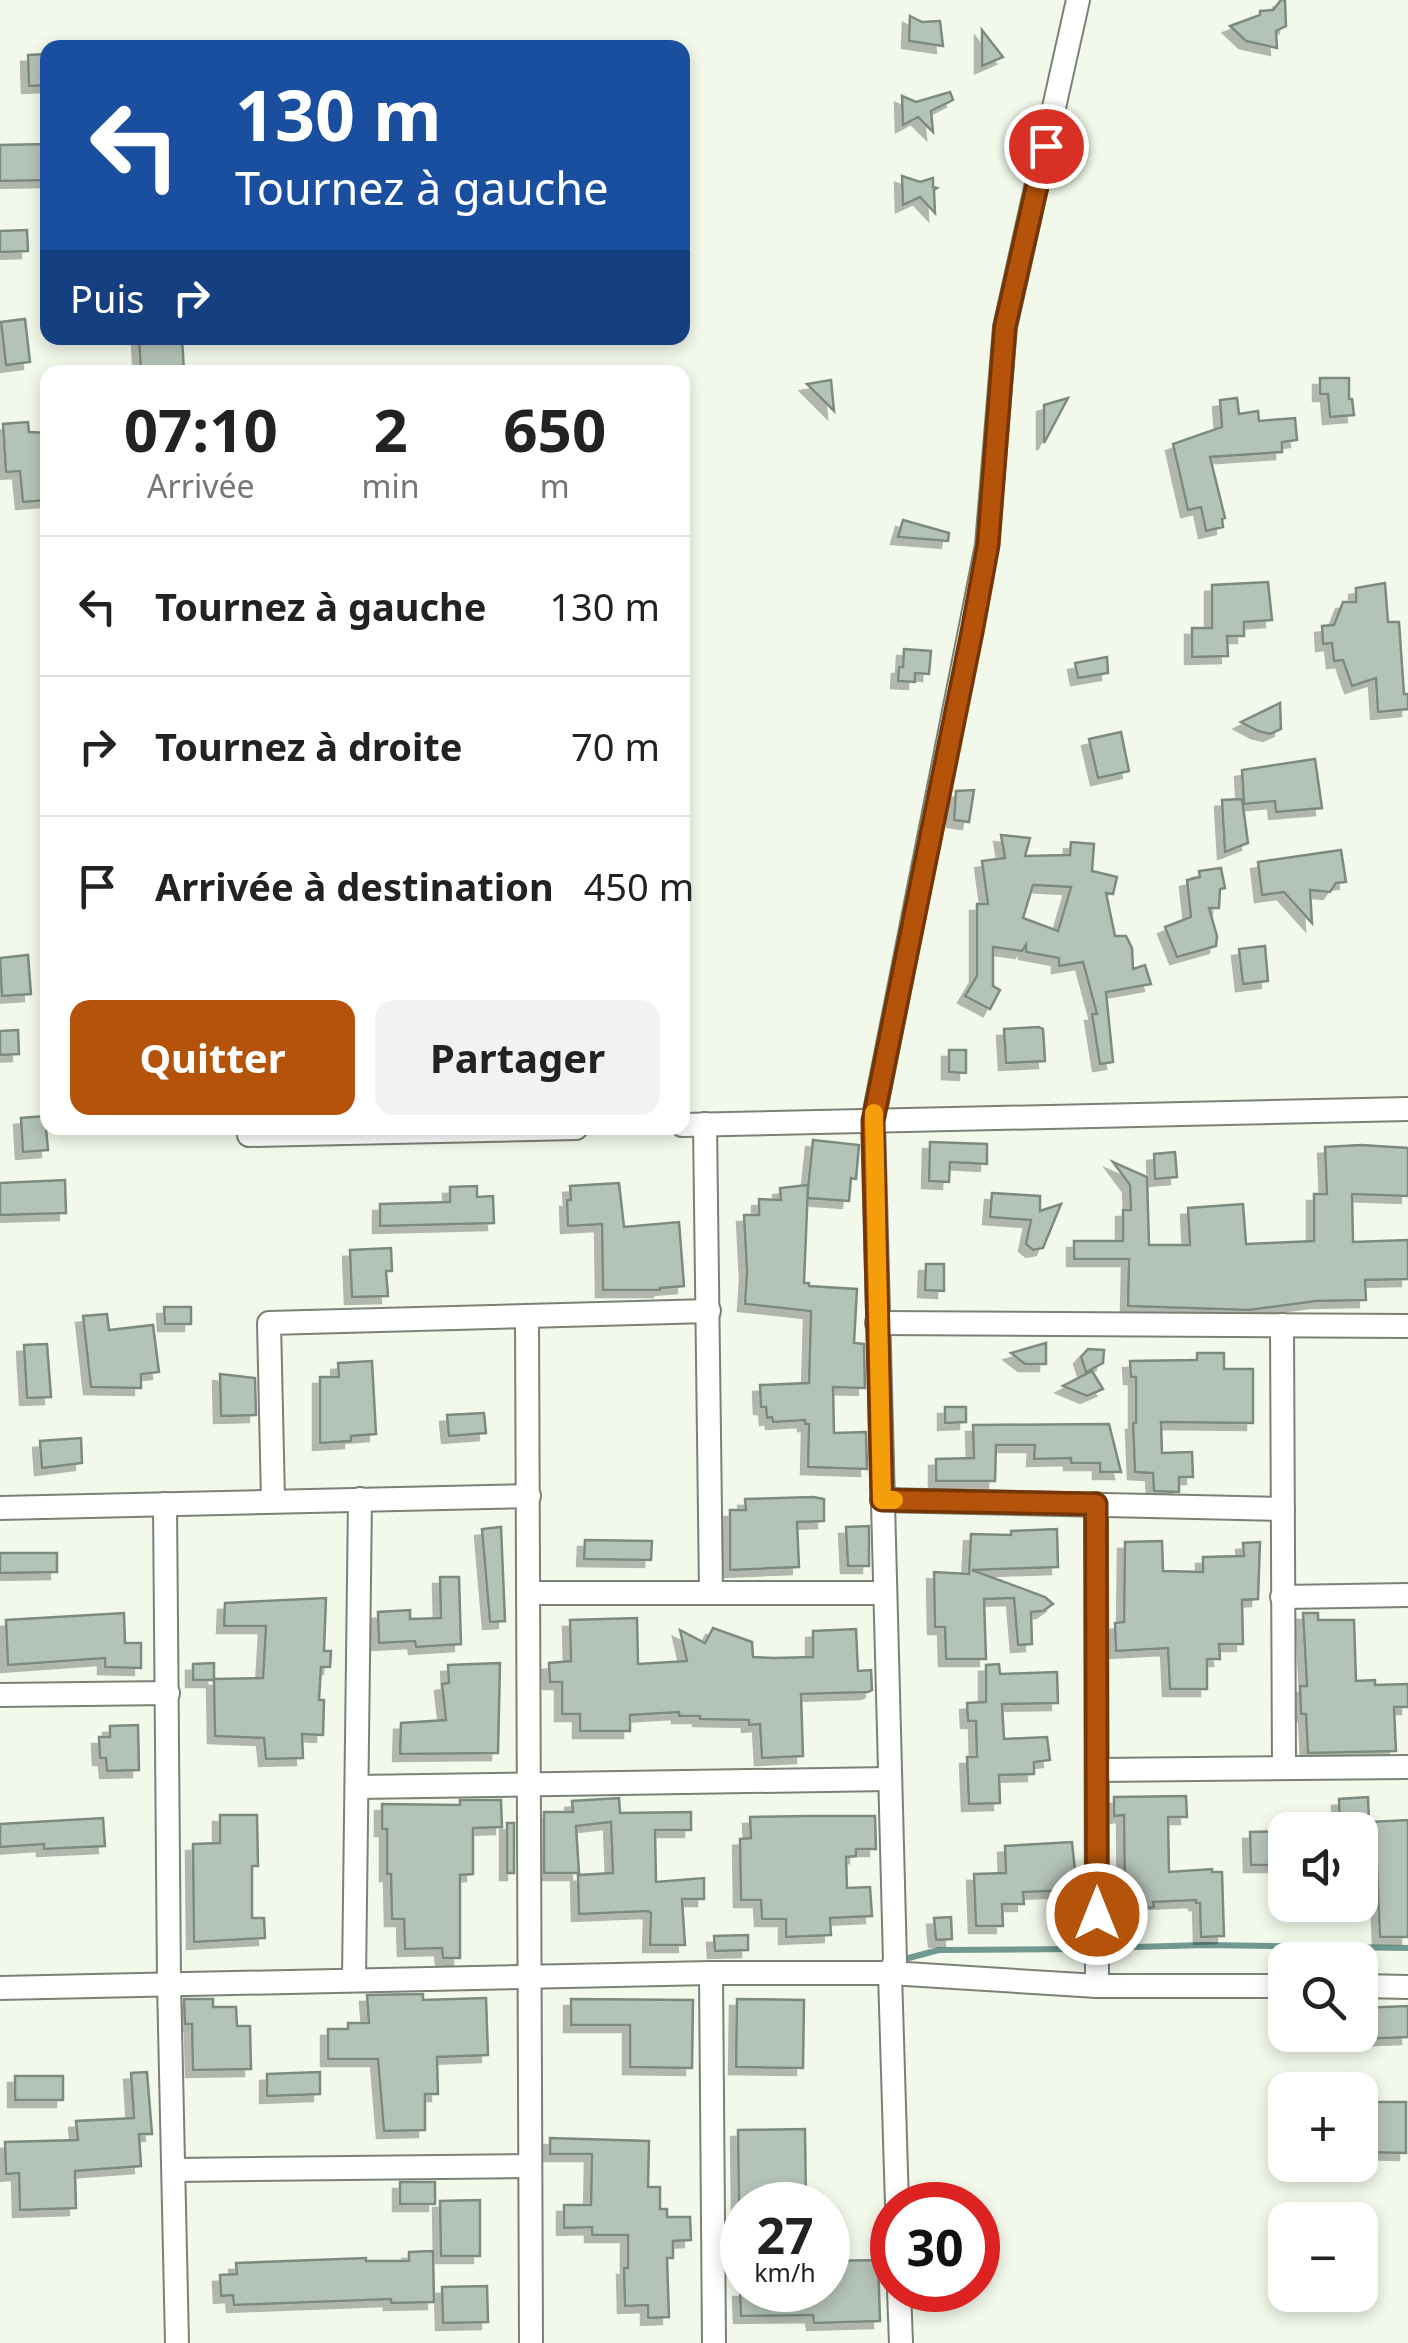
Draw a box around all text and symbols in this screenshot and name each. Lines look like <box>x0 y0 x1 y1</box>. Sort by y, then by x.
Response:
text: 130 m <box>235 66 442 162</box>
icon: left <box>70 80 200 210</box>
pin <box>1004 104 1089 189</box>
icon: arrive <box>1019 119 1074 174</box>
text: Tournez à gauche <box>235 157 609 218</box>
icon: right <box>164 270 219 325</box>
text: Puis <box>70 272 144 324</box>
text: 07:10 <box>124 388 278 470</box>
text: 2 <box>373 388 408 470</box>
text: 650 <box>503 388 606 470</box>
text: Arrivée <box>147 464 255 507</box>
text: min <box>362 464 420 507</box>
text: m <box>540 464 570 507</box>
icon: left <box>70 579 125 634</box>
text: Tournez à gauche <box>155 580 486 632</box>
text: 130 m <box>549 580 660 632</box>
icon: right <box>70 719 125 774</box>
text: Tournez à droite <box>155 720 463 772</box>
text: 70 m <box>571 720 660 772</box>
icon: arrive <box>70 859 125 914</box>
text: Arrivée à destination <box>155 860 554 912</box>
text: 450 m <box>584 860 694 912</box>
button: Quitter <box>70 1000 355 1115</box>
button: Partager <box>375 1000 660 1115</box>
map controls <box>1268 1812 1378 2312</box>
button: sound <box>1268 1812 1378 1922</box>
position arrow <box>1045 1862 1149 1966</box>
button: search <box>1268 1942 1378 2052</box>
button: + <box>1268 2072 1378 2182</box>
speed limit sign: 30 <box>870 2182 1000 2312</box>
text: 27 <box>756 2201 814 2269</box>
button: − <box>1268 2202 1378 2312</box>
text: km/h <box>754 2255 816 2289</box>

